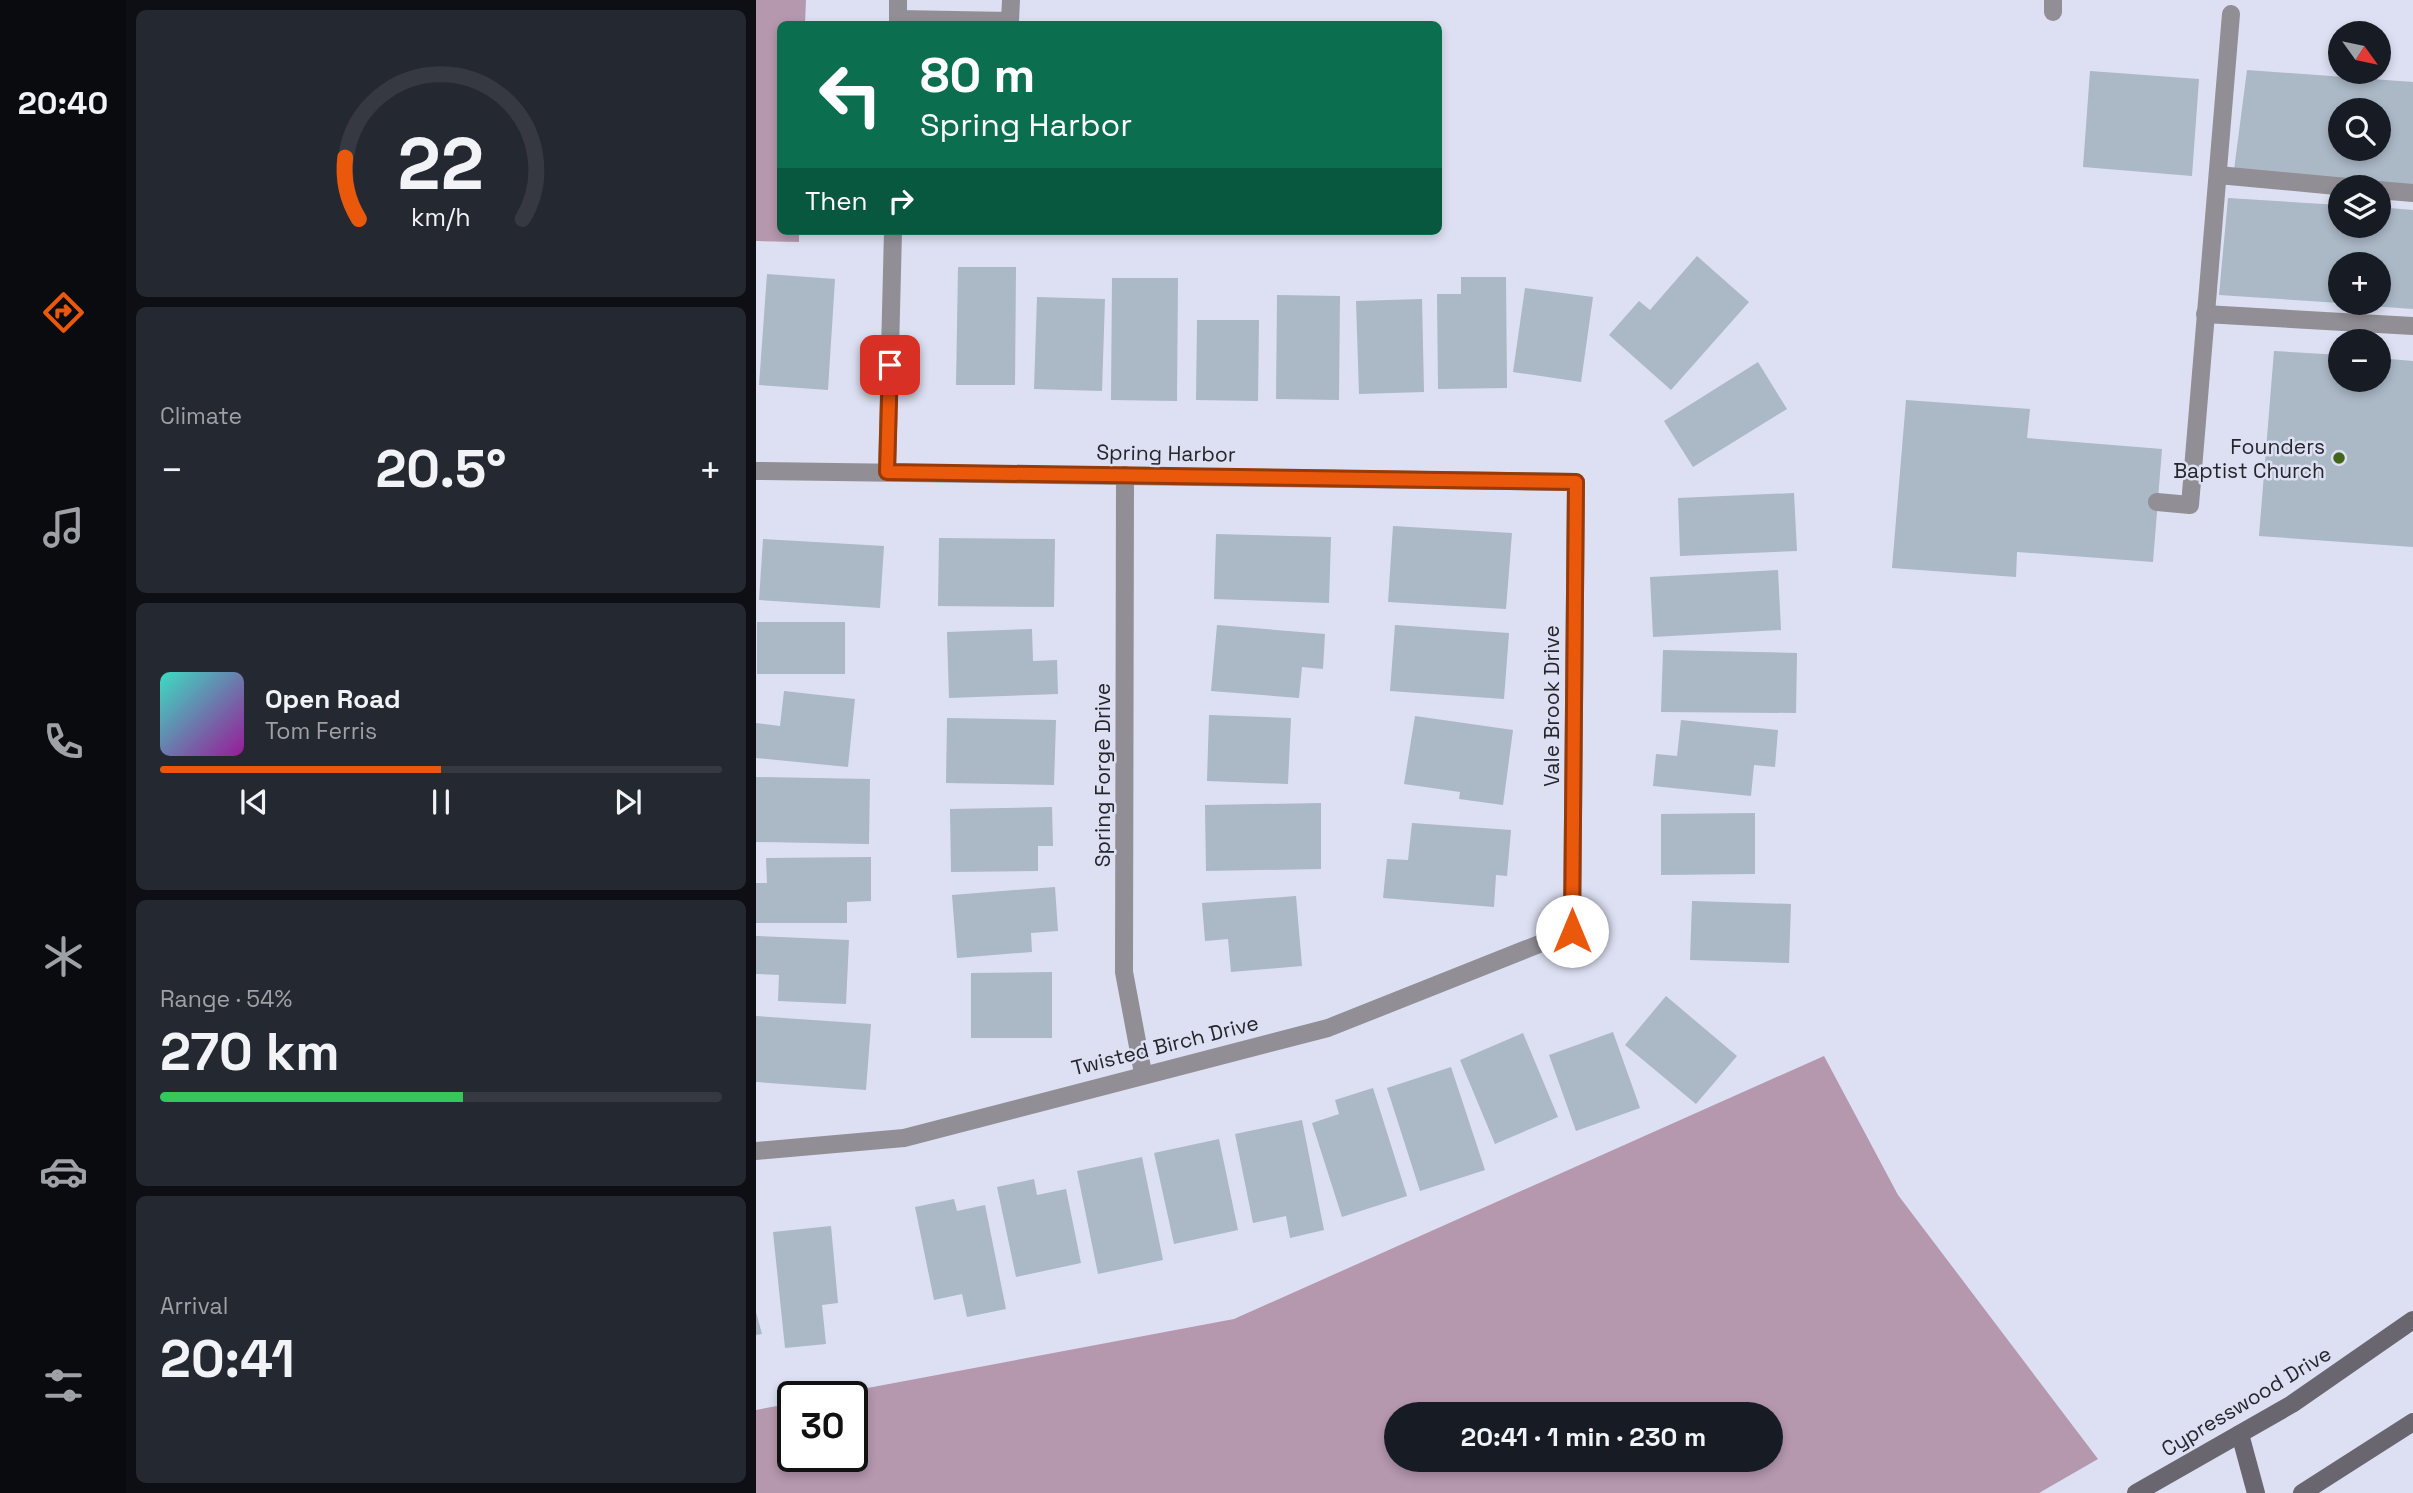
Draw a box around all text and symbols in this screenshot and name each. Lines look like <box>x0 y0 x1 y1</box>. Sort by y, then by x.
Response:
north arrow <box>2328 21 2390 84</box>
map controls <box>2328 21 2391 392</box>
text: 80 m <box>920 44 1035 106</box>
icon: left <box>805 49 896 140</box>
text: 20:40 <box>18 83 108 123</box>
button: search <box>2328 98 2391 161</box>
text: Spring Harbor <box>920 105 1132 145</box>
text: 22 <box>398 118 484 211</box>
button: layers <box>2328 175 2391 238</box>
icon: right <box>882 182 920 220</box>
text: Then <box>805 184 868 218</box>
text: km/h <box>411 201 471 233</box>
button: + <box>2328 252 2391 315</box>
icon: directions <box>39 288 88 337</box>
button: − <box>2328 329 2391 392</box>
pin <box>860 335 920 395</box>
icon: arrive <box>871 346 909 384</box>
text: Climate <box>160 401 242 431</box>
place label: Founders Baptist Church <box>2173 433 2325 484</box>
text: 20.5° <box>375 436 507 502</box>
street label: Spring Harbor <box>1096 438 1236 468</box>
text: − <box>160 446 184 494</box>
text: + <box>698 446 722 494</box>
marker: Founders Baptist Church <box>2331 450 2347 466</box>
icon: music <box>39 503 88 552</box>
street label: Vale Brook Drive <box>1538 625 1565 787</box>
text: Open Road <box>265 682 401 716</box>
street label: Spring Forge Drive <box>1089 683 1116 867</box>
text: Tom Ferris <box>265 716 377 746</box>
icon: phone <box>39 717 88 766</box>
icon: previous <box>235 783 273 821</box>
icon: pause <box>422 783 460 821</box>
icon: next <box>609 783 647 821</box>
position arrow <box>1535 894 1609 968</box>
icon: climate <box>39 932 88 981</box>
text: Range · 54% <box>160 984 292 1014</box>
street label: Twisted Birch Drive <box>1069 1009 1261 1081</box>
text: 270 km <box>160 1019 340 1085</box>
icon: car <box>39 1147 88 1196</box>
text: Arrival <box>160 1291 228 1321</box>
text: 20:41 <box>160 1326 295 1392</box>
street label: Cypresswood Drive <box>2156 1340 2336 1462</box>
icon: filters <box>39 1361 88 1410</box>
speed limit sign: 30 <box>777 1381 868 1472</box>
text: 20:41 · 1 min · 230 m <box>1461 1420 1706 1454</box>

